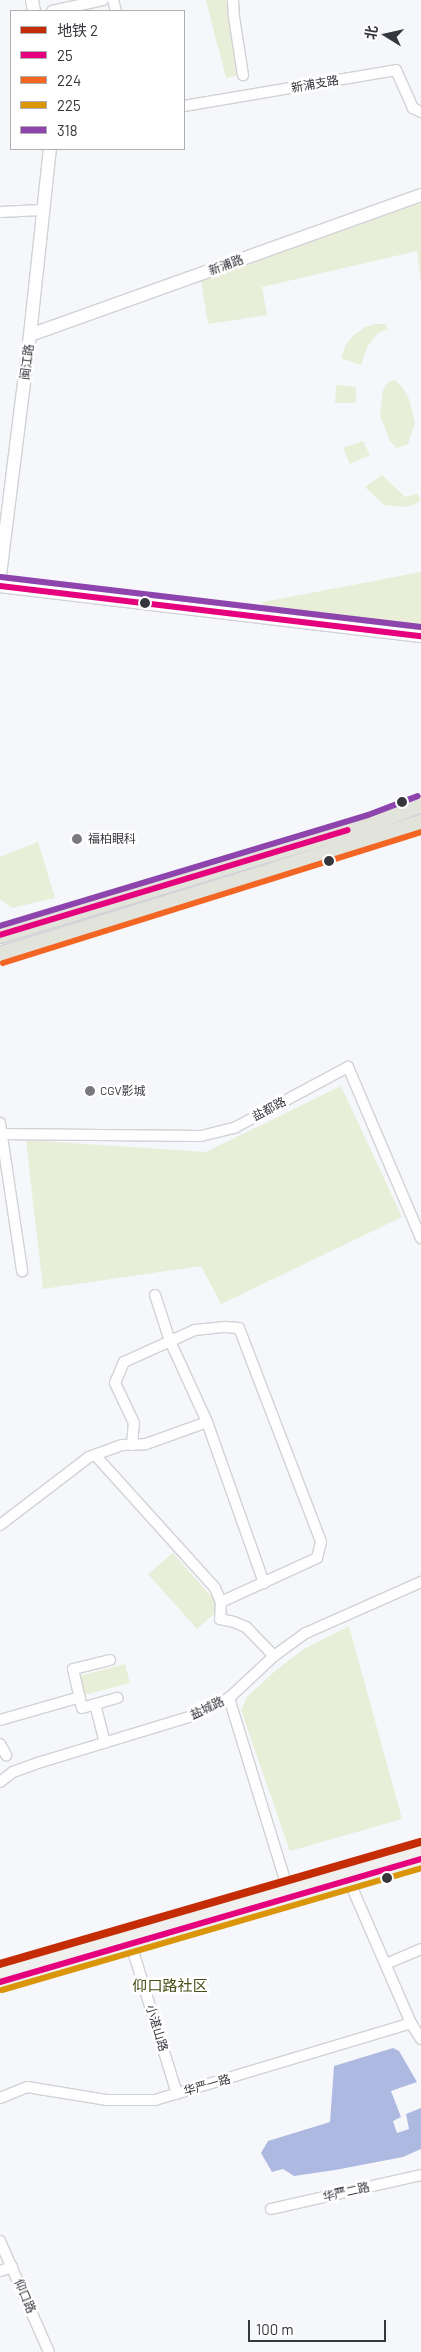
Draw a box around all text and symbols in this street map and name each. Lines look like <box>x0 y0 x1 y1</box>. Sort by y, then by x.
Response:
legend <box>10 10 185 150</box>
north arrow <box>361 10 411 60</box>
text: 地铁 2 <box>57 21 98 39</box>
text: 北 <box>361 24 380 41</box>
text: 25 <box>57 46 73 64</box>
text: 224 <box>57 71 81 89</box>
street label: 新浦支路 <box>290 73 340 95</box>
text: 225 <box>57 96 81 114</box>
text: 318 <box>57 121 78 139</box>
street label: 新浦路 <box>207 252 245 278</box>
street label: 闽江路 <box>18 343 36 381</box>
unlabelled marker <box>140 598 150 608</box>
unlabelled marker <box>397 797 407 807</box>
marker: 福柏眼科 <box>70 832 84 846</box>
place label: 福柏眼科 <box>88 832 136 846</box>
unlabelled marker <box>324 856 334 866</box>
place label: CGV影城 <box>100 1084 146 1098</box>
marker: CGV影城 <box>84 1085 96 1097</box>
street label: 盐都路 <box>250 1094 288 1124</box>
street label: 盐城路 <box>188 1694 226 1722</box>
unlabelled marker <box>382 1873 392 1883</box>
district label: 仰口路社区 <box>133 1977 207 1995</box>
street label: 小湛山路 <box>143 2003 171 2053</box>
street label: 华严一路 <box>182 2071 232 2099</box>
street label: 华严二路 <box>321 2180 371 2204</box>
street label: 仰口路 <box>11 2277 39 2315</box>
scale bar <box>251 2310 388 2342</box>
text: 100 m <box>256 2320 294 2338</box>

